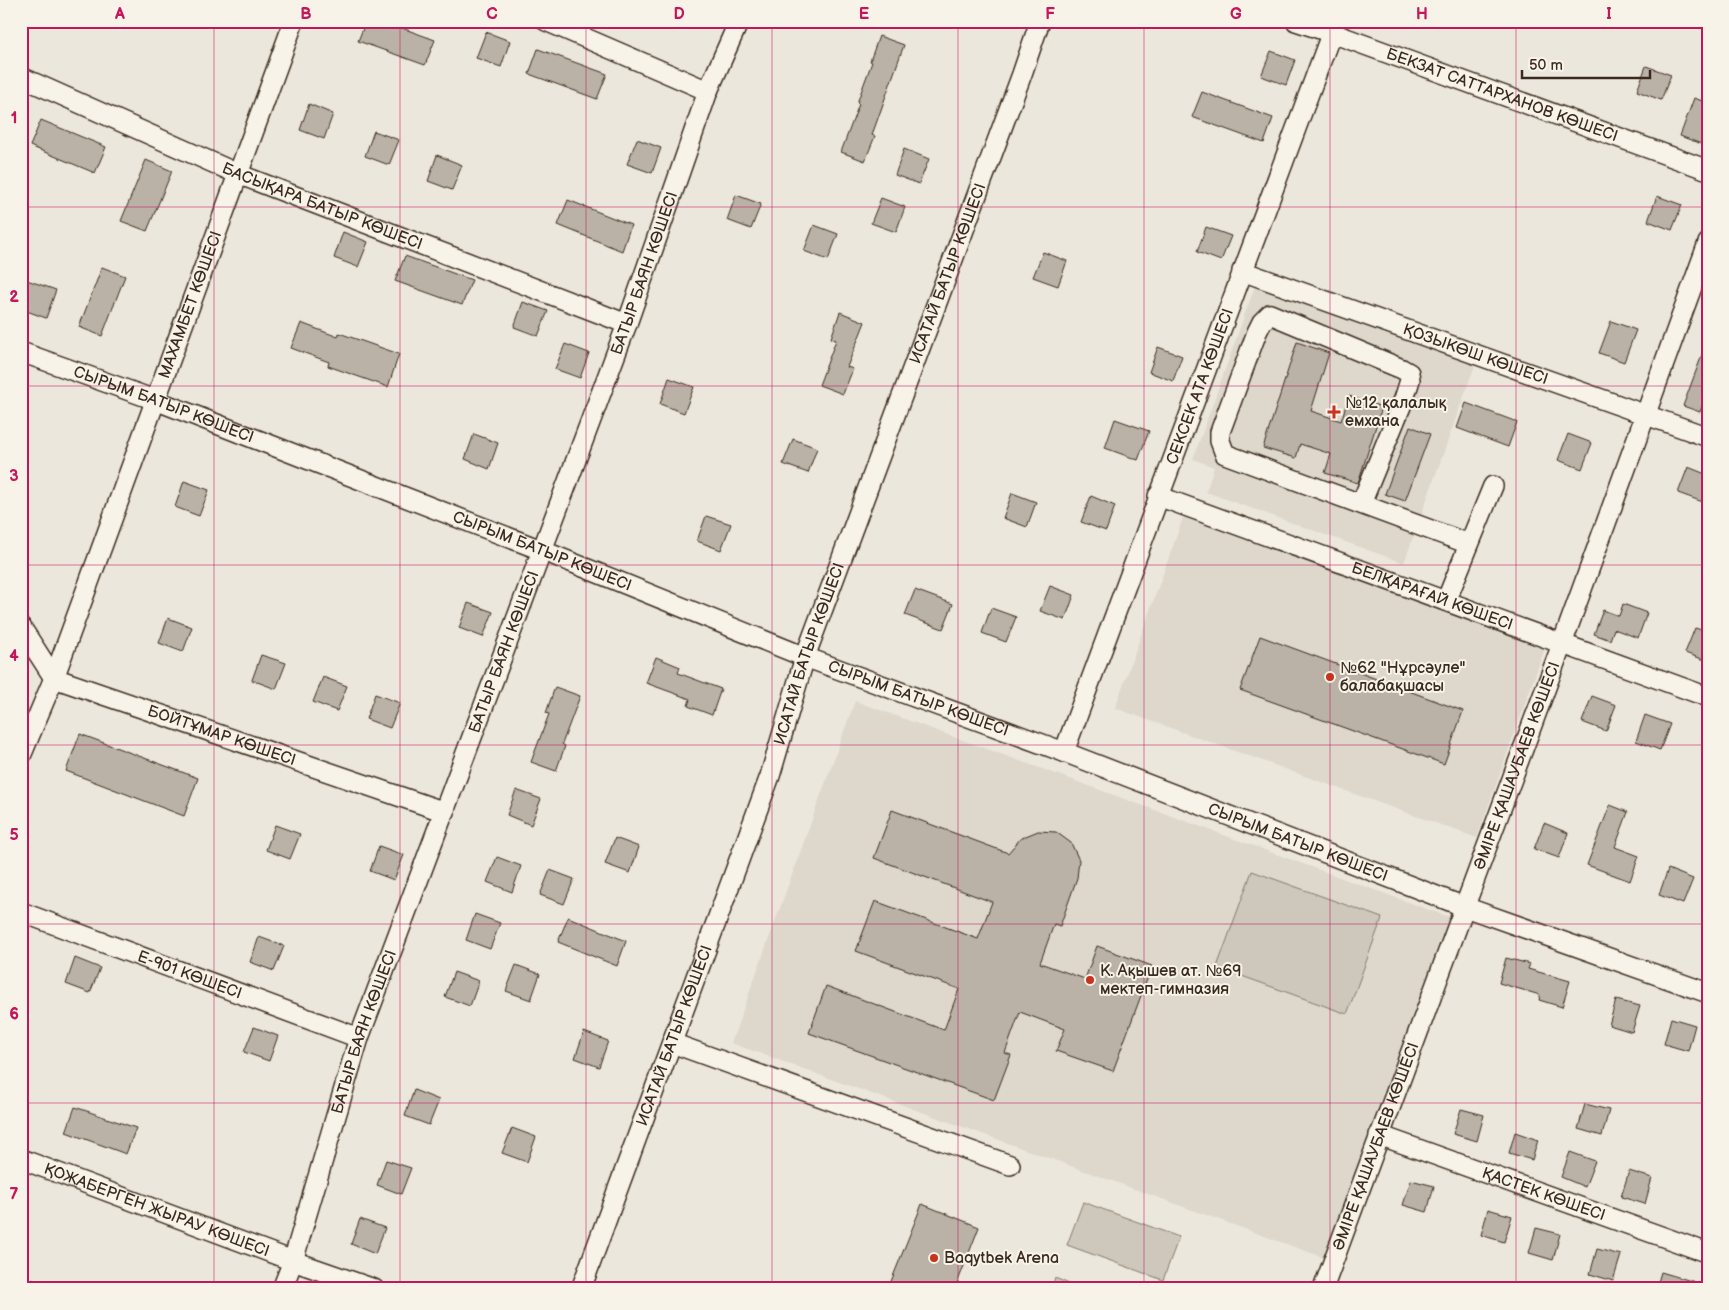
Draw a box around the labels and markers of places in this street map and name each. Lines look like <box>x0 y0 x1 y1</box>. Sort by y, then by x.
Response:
place label: №12 қалалық емхана <box>1345 394 1446 431</box>
marker: №12 қалалық емхана <box>1327 405 1341 419</box>
place label: №62 "Нұрсәуле" балабақшасы <box>1340 659 1466 696</box>
marker: №62 "Нұрсәуле" балабақшасы <box>1324 671 1336 683</box>
place label: К. Ақышев ат. №69 мектеп-гимназия <box>1100 962 1241 999</box>
marker: К. Ақышев ат. №69 мектеп-гимназия <box>1084 974 1096 986</box>
place label: Baqytbek Arena <box>944 1249 1059 1268</box>
marker: Baqytbek Arena <box>928 1252 940 1264</box>

